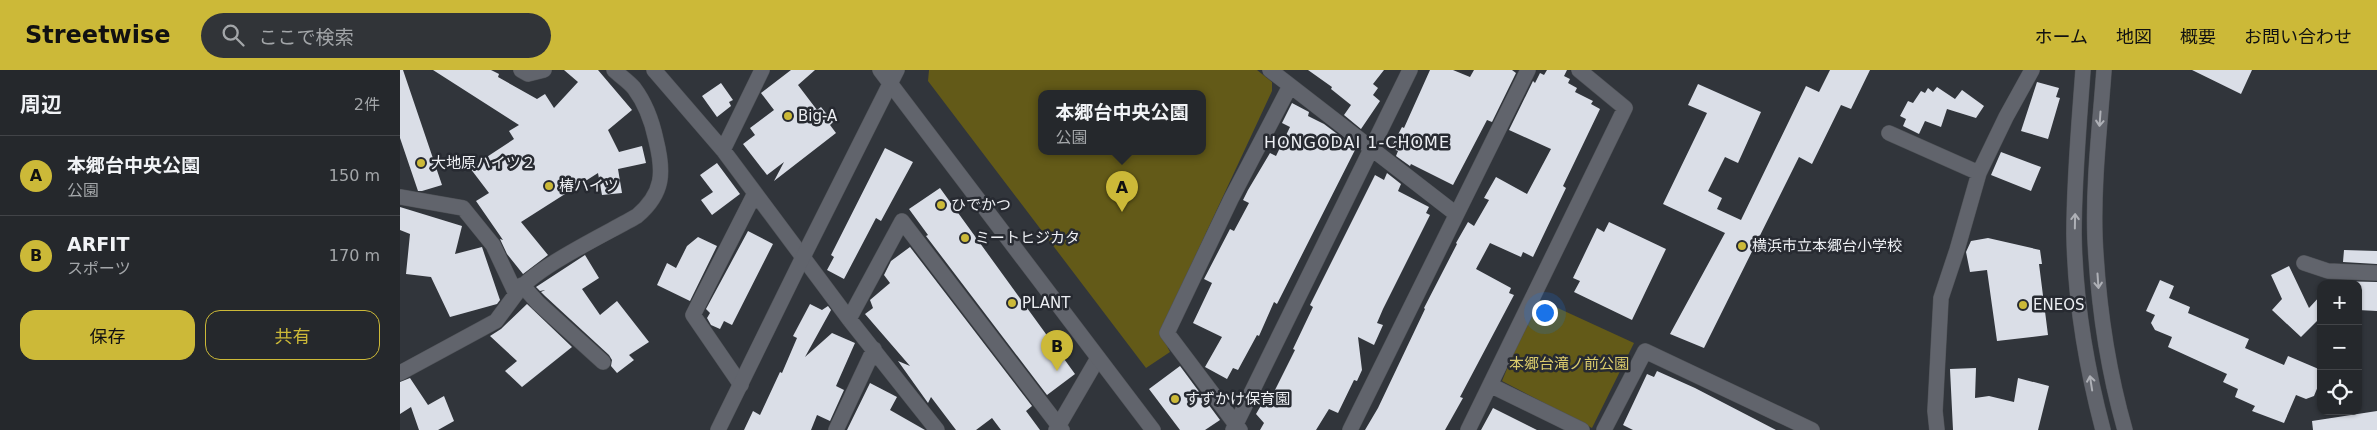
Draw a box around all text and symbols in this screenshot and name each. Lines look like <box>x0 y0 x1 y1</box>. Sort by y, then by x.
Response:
search box <box>201 13 551 58</box>
text: Streetwise <box>25 21 171 49</box>
icon: search <box>219 21 247 49</box>
text: ここで検索 <box>259 26 354 48</box>
text: ホーム <box>2035 26 2088 47</box>
text: 地図 <box>2116 26 2152 47</box>
text: 概要 <box>2180 26 2216 47</box>
text: お問い合わせ <box>2244 26 2352 47</box>
popup <box>1038 90 1206 155</box>
text: 周辺 <box>20 93 62 117</box>
text: 2件 <box>354 95 380 114</box>
text: 本郷台中央公園 <box>1055 101 1189 123</box>
place label: Big-A <box>798 107 838 125</box>
marker: Big-A <box>782 110 794 122</box>
one-way arrow <box>2096 110 2105 126</box>
text: 公園 <box>1055 128 1088 147</box>
district label: HONGODAI 1-CHOME <box>1264 133 1450 152</box>
text: 本郷台中央公園 <box>67 154 200 176</box>
place label: 大地原ハイツ２ <box>431 154 536 172</box>
marker: 大地原ハイツ２ <box>415 157 427 169</box>
text: A <box>30 166 42 185</box>
text: 150 m <box>329 166 380 185</box>
pin: A <box>1106 171 1138 212</box>
place label: 椿ハイツ <box>559 177 619 195</box>
marker: 椿ハイツ <box>543 180 555 192</box>
text: 公園 <box>67 181 99 200</box>
place label: ひでかつ <box>951 196 1011 214</box>
marker: ひでかつ <box>935 199 947 211</box>
one-way arrow <box>2070 214 2079 230</box>
place label: ミートヒジカタ <box>975 229 1080 247</box>
marker: ミートヒジカタ <box>959 232 971 244</box>
text: ARFIT <box>67 233 129 255</box>
place label: 横浜市立本郷台小学校 <box>1752 237 1902 255</box>
marker: 横浜市立本郷台小学校 <box>1736 240 1748 252</box>
text: B <box>30 246 42 265</box>
text: 170 m <box>329 246 380 265</box>
text: スポーツ <box>67 259 131 278</box>
one-way arrow <box>2094 273 2103 289</box>
map controls <box>2317 280 2362 415</box>
button: + <box>2317 280 2362 325</box>
place label: PLANT <box>1022 294 1071 312</box>
place label: ENEOS <box>2033 296 2085 314</box>
marker: PLANT <box>1006 297 1018 309</box>
marker: ENEOS <box>2017 299 2029 311</box>
your location <box>1532 300 1558 326</box>
button: 保存 <box>20 310 195 360</box>
button: 共有 <box>205 310 380 360</box>
button: − <box>2317 325 2362 370</box>
pin: B <box>1041 330 1073 371</box>
park label: 本郷台滝ノ前公園 <box>1509 355 1629 373</box>
button: locate <box>2317 370 2362 415</box>
one-way arrow <box>2086 375 2096 391</box>
place label: すずかけ保育園 <box>1185 390 1290 408</box>
marker: すずかけ保育園 <box>1169 393 1181 405</box>

